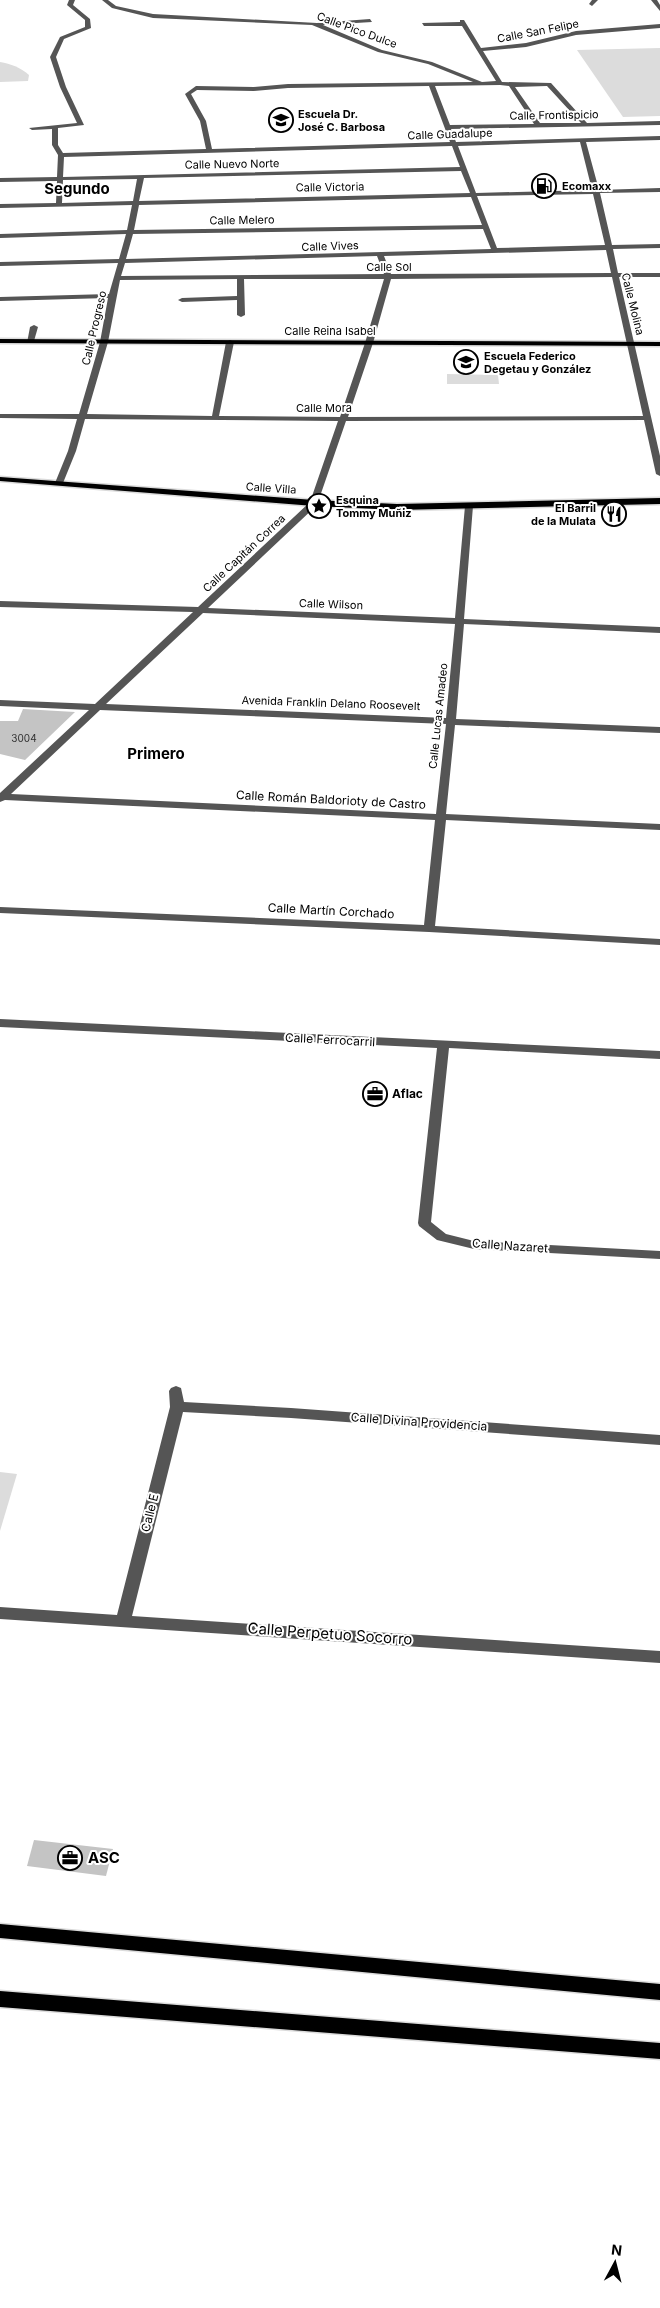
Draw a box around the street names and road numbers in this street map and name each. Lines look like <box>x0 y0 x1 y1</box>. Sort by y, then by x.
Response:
street label: Calle Pico Dulce <box>315 9 399 51</box>
street label: Calle San Felipe <box>496 16 580 46</box>
street label: Calle Frontispicio <box>509 107 599 123</box>
street label: Calle Guadalupe <box>407 126 493 142</box>
street label: Calle Nuevo Norte <box>184 156 280 172</box>
street label: Calle Victoria <box>295 179 365 195</box>
street label: Calle Melero <box>209 212 275 228</box>
street label: Calle Vives <box>301 238 359 254</box>
street label: Calle Sol <box>366 260 412 274</box>
street label: Calle Molina <box>619 271 647 337</box>
street label: Calle Progreso <box>79 289 109 367</box>
street label: Calle Reina Isabel <box>284 324 376 338</box>
street label: Calle Mora <box>296 401 352 415</box>
street label: Calle Villa <box>245 479 297 497</box>
street label: Calle Capitán Correa <box>200 511 288 595</box>
street label: Calle Wilson <box>299 596 363 612</box>
street label: Calle Lucas Amadeo <box>425 662 451 770</box>
street label: Avenida Franklin Delano Roosevelt <box>241 693 421 713</box>
street label: Calle Román Baldorioty de Castro <box>236 787 426 812</box>
street label: Calle Martín Corchado <box>267 900 395 921</box>
street label: Calle Ferrocarril <box>284 1030 376 1049</box>
street label: Calle Nazaret <box>472 1235 549 1256</box>
street label: Calle Divina Providencia <box>350 1409 488 1434</box>
street label: Calle E <box>138 1492 161 1534</box>
street label: Calle Perpetuo Socorro <box>247 1618 413 1649</box>

